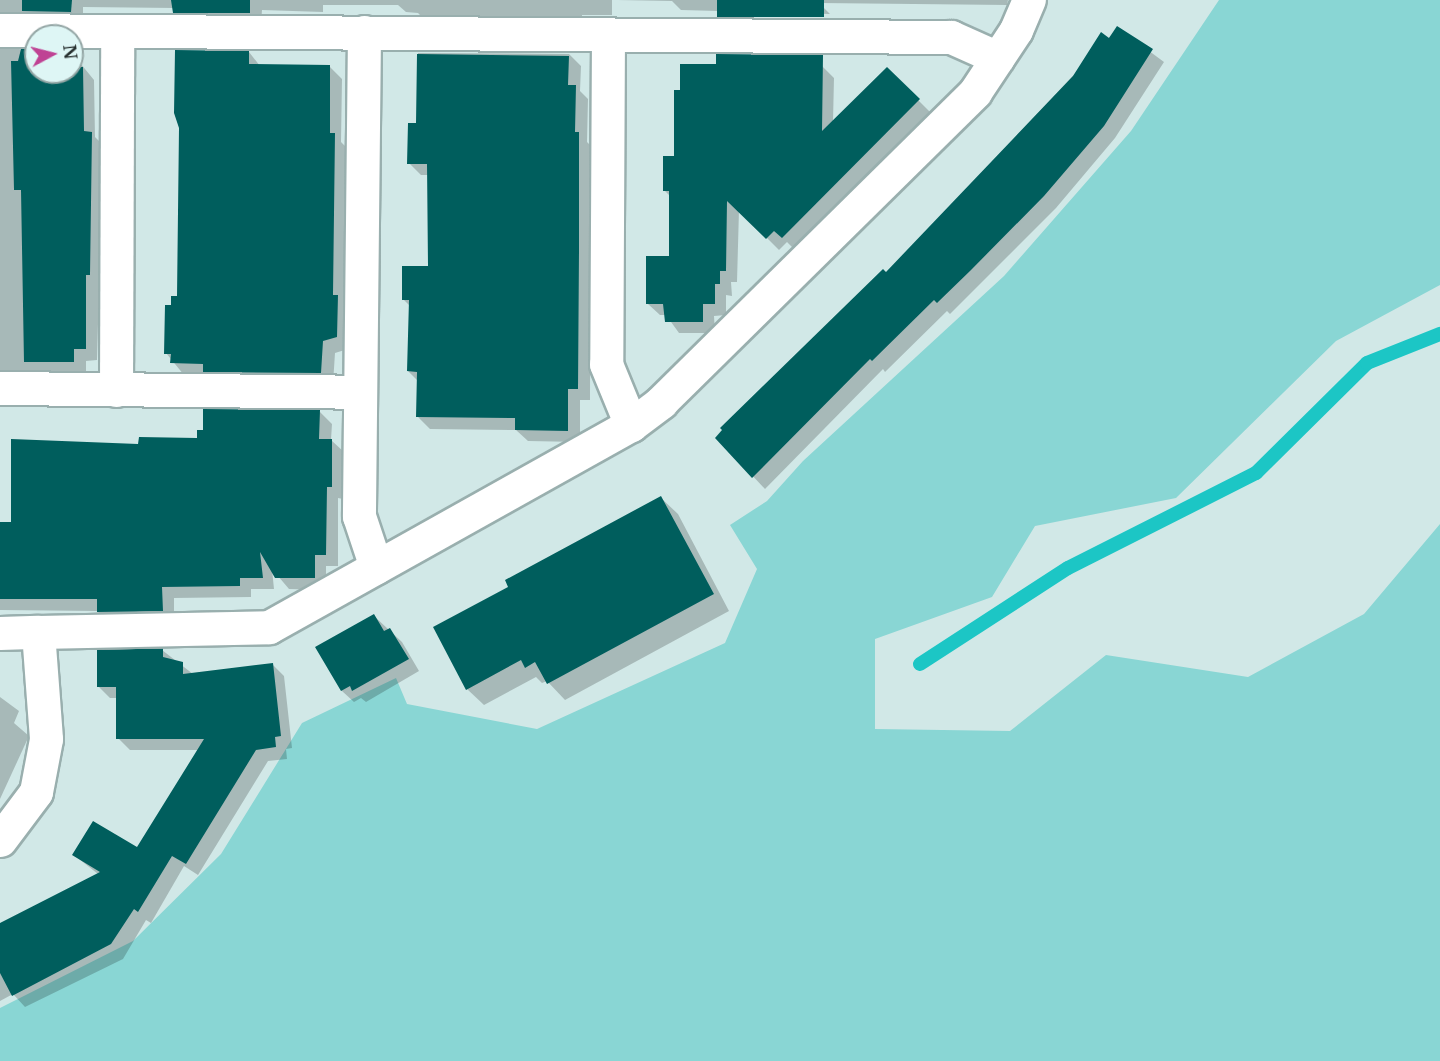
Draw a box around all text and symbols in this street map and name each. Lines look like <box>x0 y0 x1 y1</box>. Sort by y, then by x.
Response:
north arrow <box>24 24 84 84</box>
text: N <box>59 43 81 61</box>

